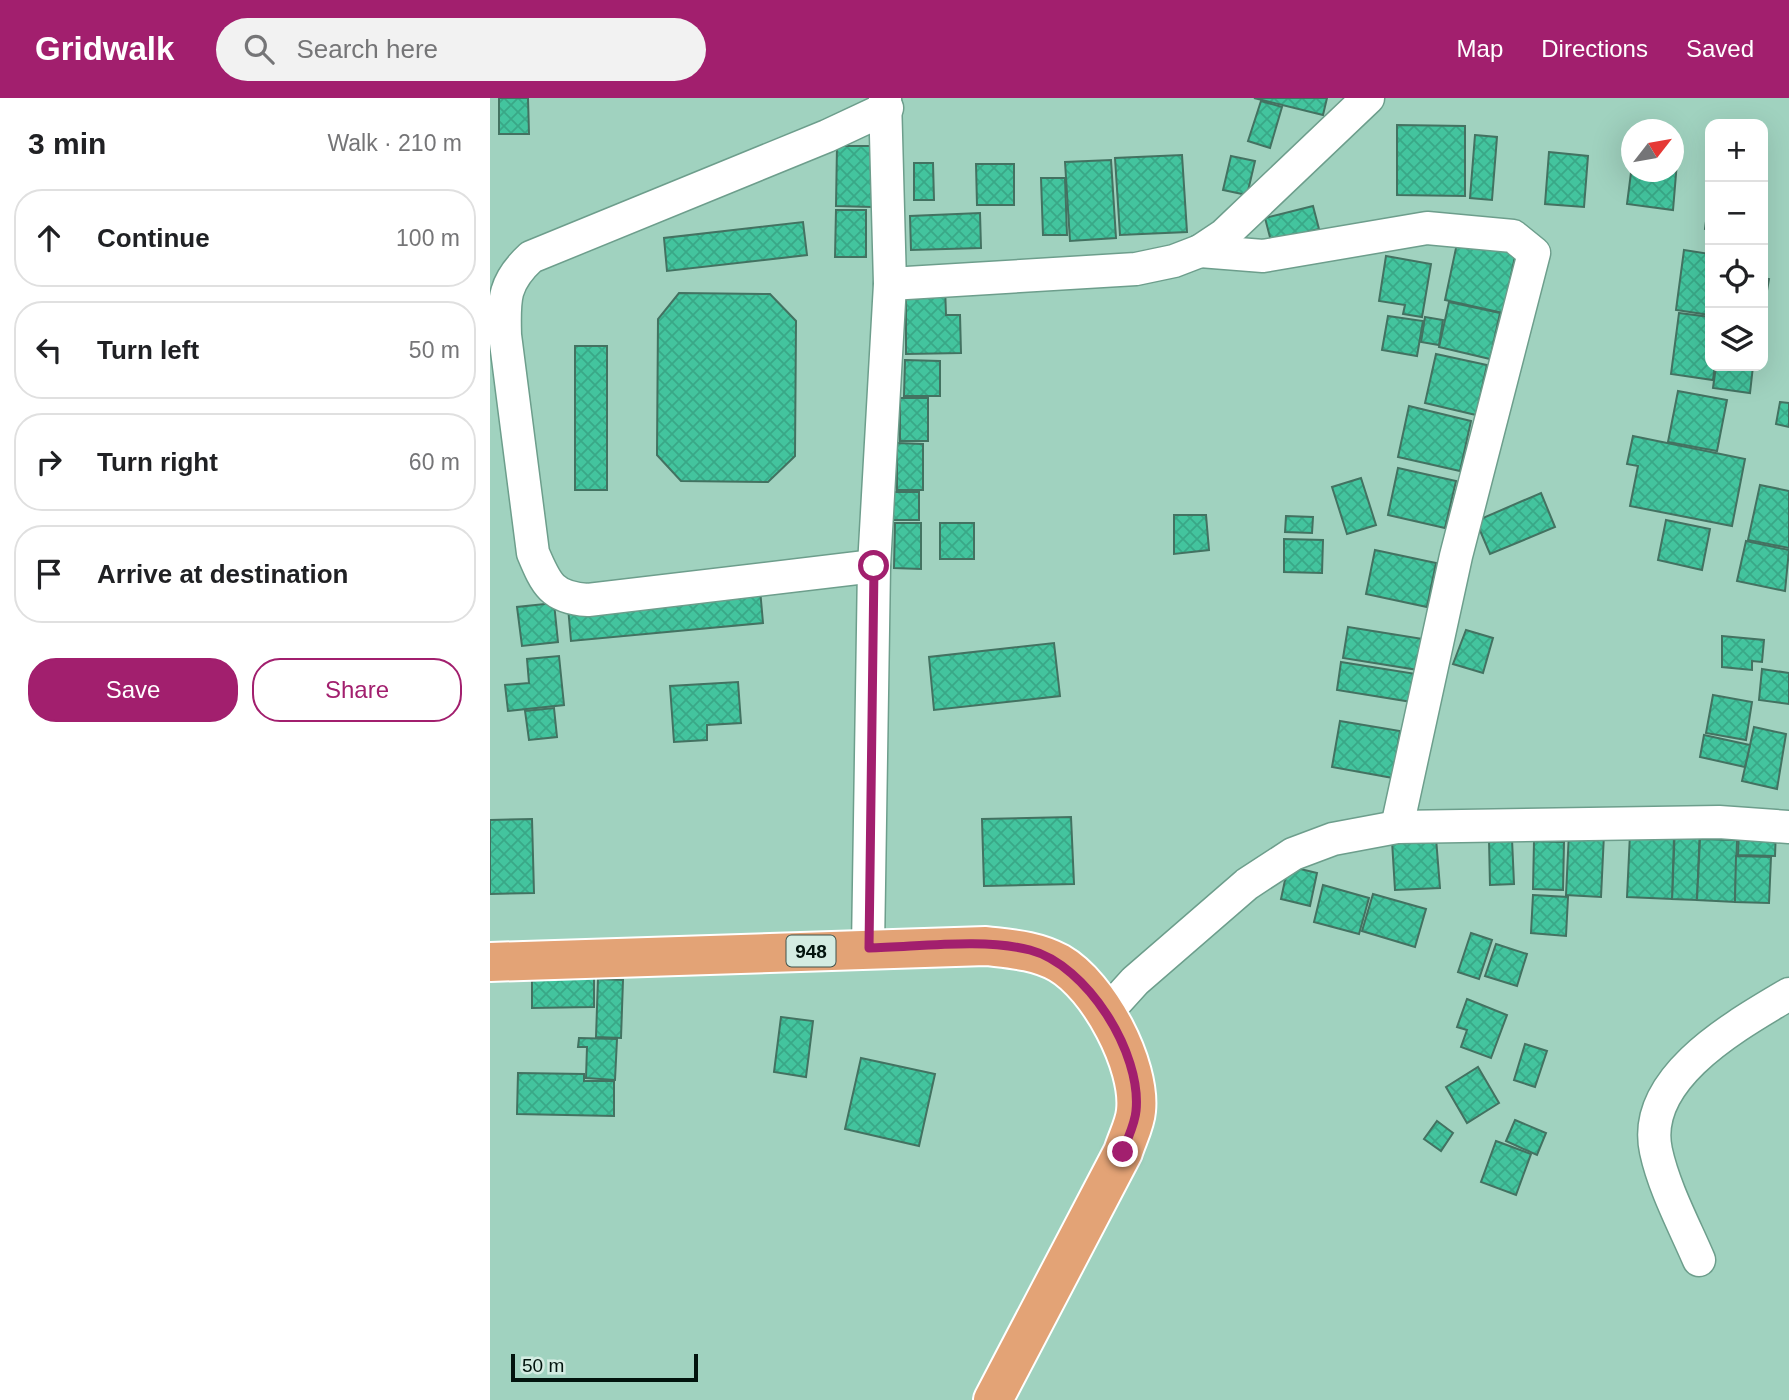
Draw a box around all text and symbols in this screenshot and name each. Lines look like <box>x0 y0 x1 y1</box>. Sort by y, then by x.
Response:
search box <box>216 18 706 81</box>
text: Gridwalk <box>35 30 174 67</box>
icon: search <box>240 30 278 68</box>
text: Search here <box>296 34 438 64</box>
text: Map <box>1457 35 1503 62</box>
text: Directions <box>1541 35 1648 62</box>
text: Saved <box>1686 35 1754 62</box>
north arrow <box>1621 119 1684 182</box>
map controls <box>1705 119 1768 371</box>
button: + <box>1705 119 1768 182</box>
text: 3 min <box>28 127 106 160</box>
text: Walk · 210 m <box>327 130 462 156</box>
button: − <box>1705 182 1768 245</box>
icon: ahead <box>30 219 68 257</box>
text: Continue <box>97 223 210 253</box>
text: 100 m <box>396 225 460 251</box>
button: locate <box>1705 245 1768 308</box>
button: layers <box>1705 308 1768 371</box>
icon: left <box>30 331 68 369</box>
text: Turn left <box>97 335 199 365</box>
text: 50 m <box>409 337 460 363</box>
icon: right <box>30 443 68 481</box>
text: Turn right <box>97 447 218 477</box>
text: 60 m <box>409 449 460 475</box>
route start <box>858 550 889 581</box>
icon: arrive <box>30 555 68 593</box>
text: Arrive at destination <box>97 559 348 589</box>
button: Save <box>28 658 238 722</box>
button: Share <box>252 658 462 722</box>
road number: 948 <box>786 936 836 966</box>
route end <box>1107 1136 1138 1167</box>
scale bar <box>511 1351 698 1383</box>
text: 50 m <box>522 1355 564 1376</box>

